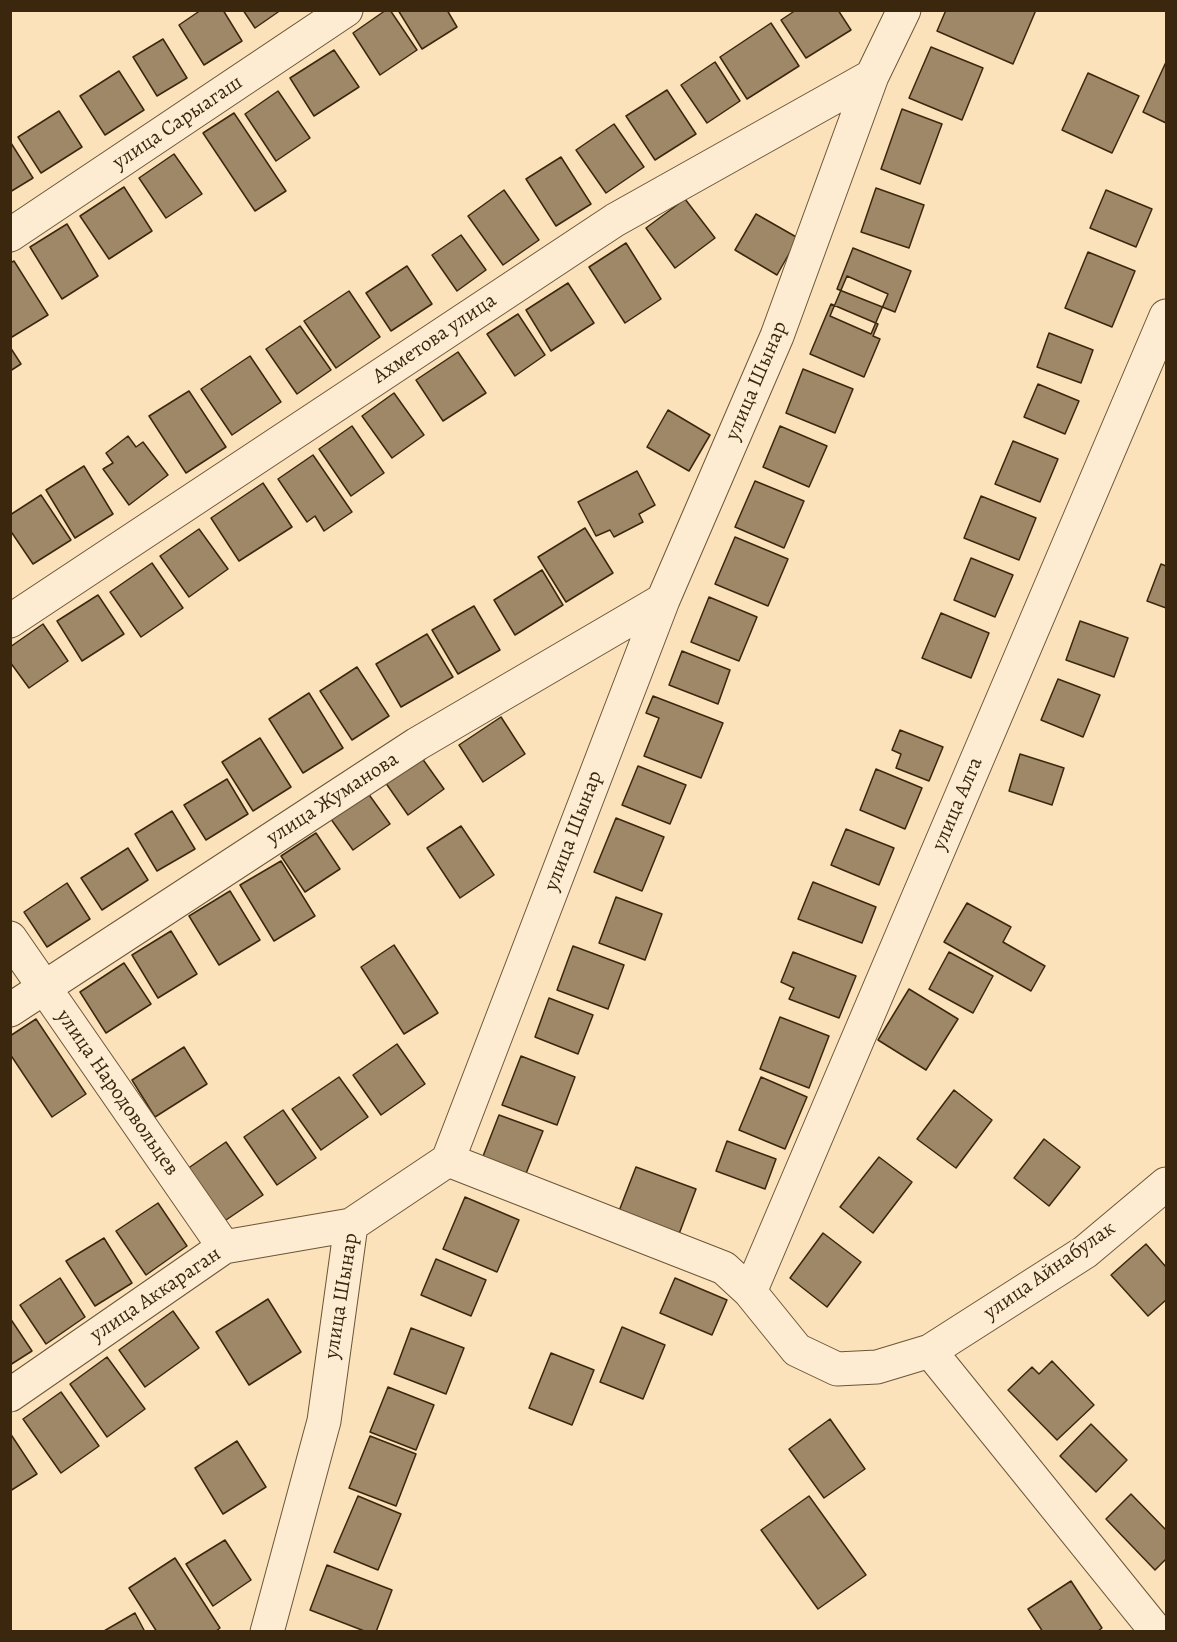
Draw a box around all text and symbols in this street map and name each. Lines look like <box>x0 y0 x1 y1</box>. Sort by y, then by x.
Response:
street label: улица Сарыагаш <box>108 70 248 176</box>
street label: Ахметова улица <box>368 288 502 390</box>
street label: улица Шынар <box>721 318 793 444</box>
street label: улица Жуманова <box>262 747 404 851</box>
street label: улица Алга <box>927 754 989 854</box>
street label: улица Шынар <box>540 767 608 895</box>
street label: улица Народовольцев <box>50 1005 184 1181</box>
street label: улица Айнабулак <box>979 1216 1121 1326</box>
street label: улица Шынар <box>320 1231 364 1361</box>
street label: улица Аккараган <box>86 1242 226 1348</box>

